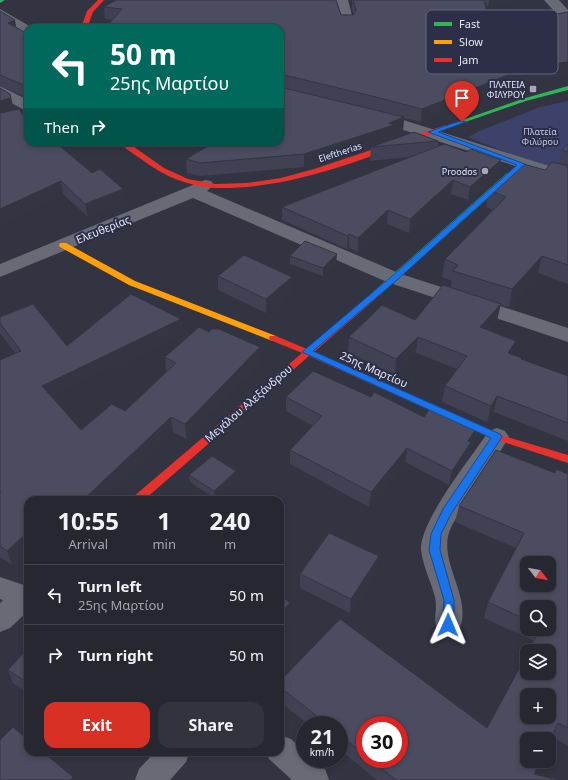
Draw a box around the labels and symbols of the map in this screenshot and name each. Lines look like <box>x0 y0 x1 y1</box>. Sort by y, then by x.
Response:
legend <box>426 10 558 74</box>
text: Fast <box>459 16 480 31</box>
text: Slow <box>459 34 483 49</box>
text: Jam <box>458 52 478 67</box>
place label: ΠΛΑΤΕΙΑ ΦΙΛΥΡΟΥ <box>487 78 526 101</box>
pin <box>445 81 479 122</box>
marker: ΠΛΑΤΕΙΑ ΦΙΛΥΡΟΥ <box>528 84 538 94</box>
park label: Πλατεία Φιλύρου <box>522 125 558 148</box>
street label: Eleftherias <box>317 139 363 165</box>
place label: Proodos <box>442 165 477 178</box>
marker: Proodos <box>480 166 490 176</box>
street label: Ελευθερίας <box>74 211 132 247</box>
street label: 25ης Μαρτίου <box>338 347 410 391</box>
street label: Μεγάλου Αλεξάνδρου <box>201 361 295 445</box>
north arrow <box>520 556 556 592</box>
position arrow <box>427 604 469 646</box>
speed limit sign: 30 <box>356 716 408 768</box>

